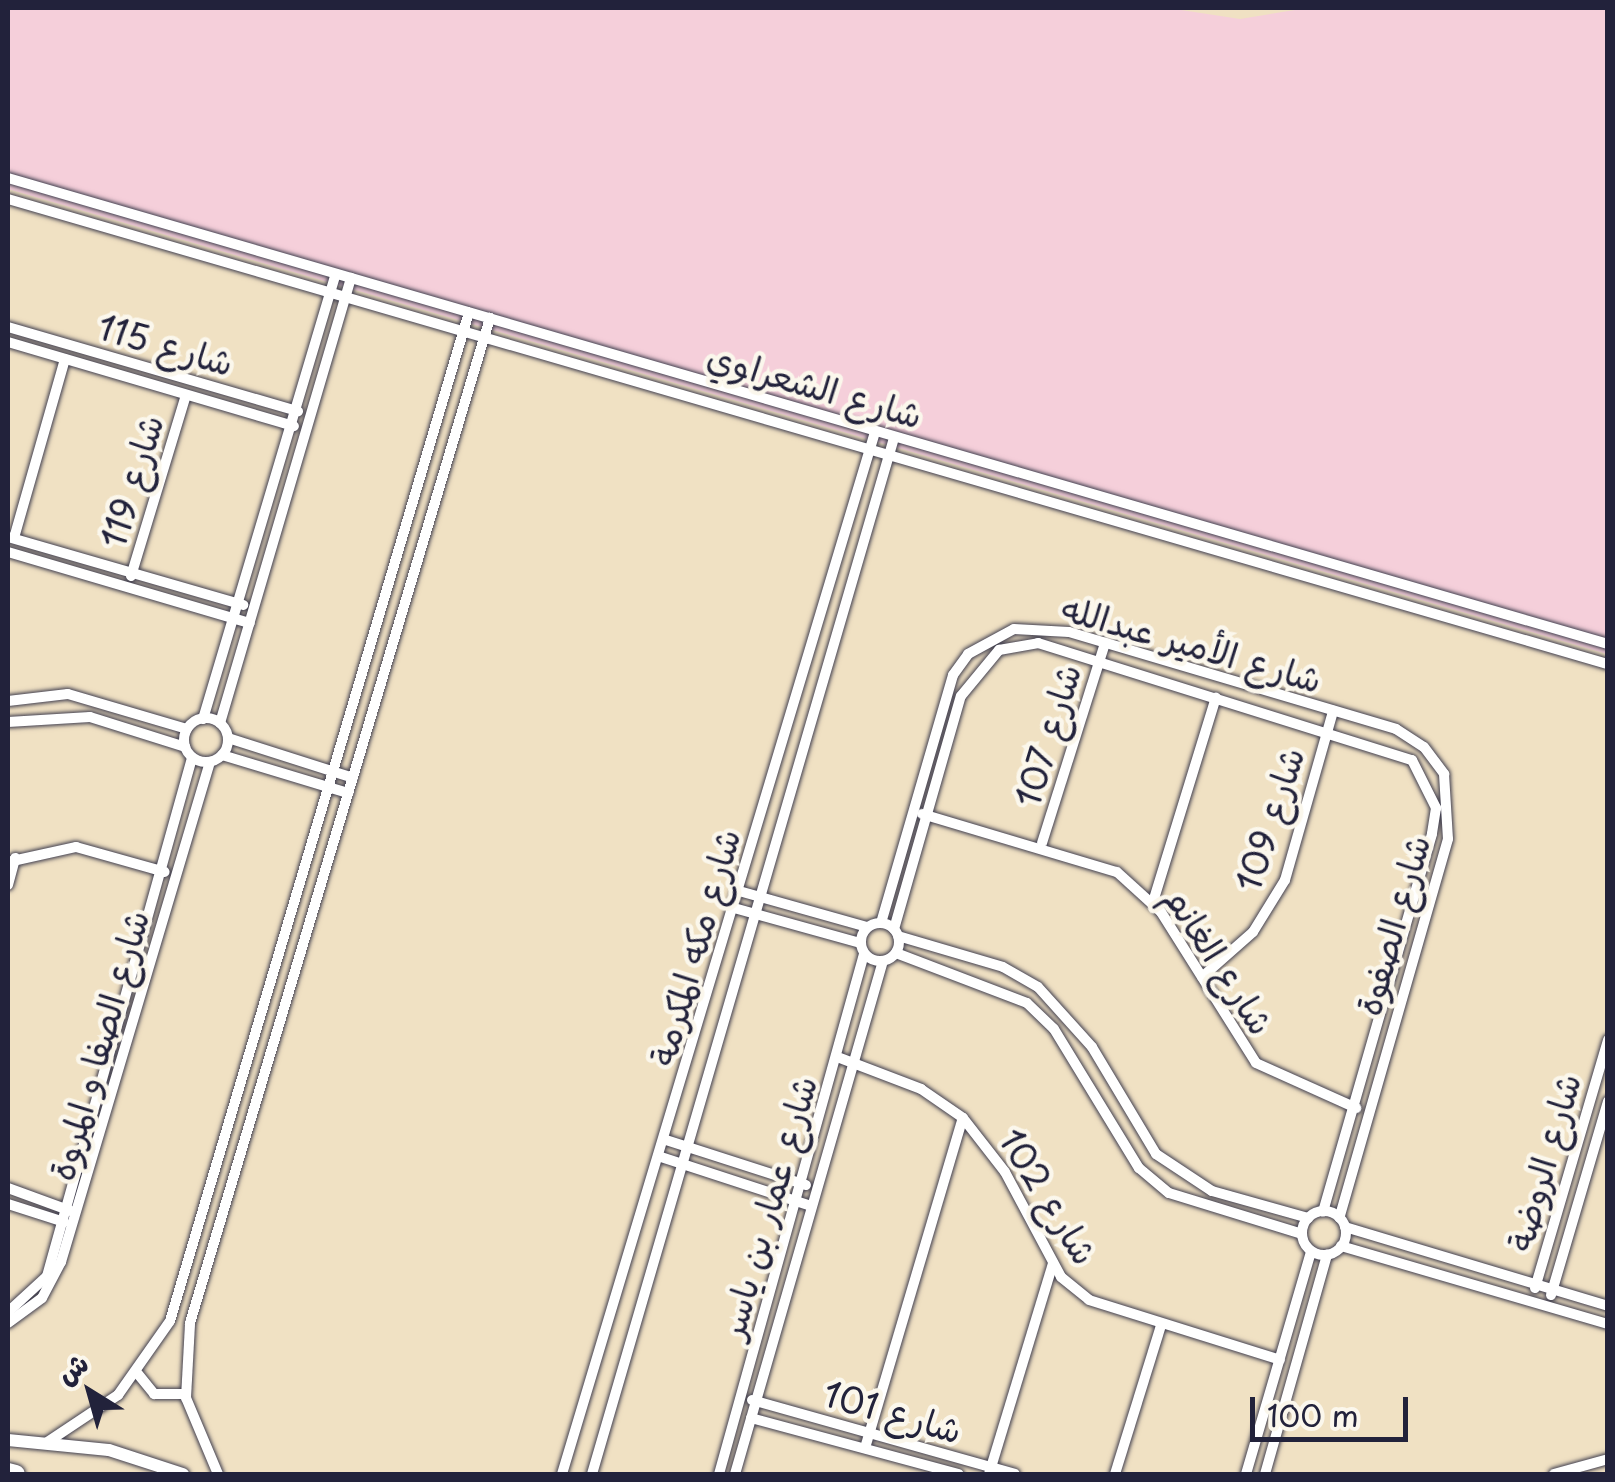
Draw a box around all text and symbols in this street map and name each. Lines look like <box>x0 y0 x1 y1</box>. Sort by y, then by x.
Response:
street label: شارع 115 <box>93 305 239 383</box>
street label: شارع الشعراوي <box>703 334 927 436</box>
street label: شارع 119 <box>91 409 171 553</box>
street label: شارع الأمير عبدالله <box>1057 586 1327 700</box>
street label: شارع 107 <box>1005 658 1089 812</box>
street label: شارع 109 <box>1226 742 1312 896</box>
street label: شارع مكه المكرمة <box>640 824 748 1070</box>
street label: شارع الصفوة <box>1346 830 1438 1020</box>
street label: شارع الغانم <box>1157 878 1283 1042</box>
street label: شارع الصفا و المروة <box>39 905 157 1185</box>
street label: شارع الروضة <box>1498 1068 1588 1256</box>
street label: شارع عمار بن ياسر <box>709 1071 825 1343</box>
street label: شارع 102 <box>991 1120 1107 1272</box>
text: ش <box>46 1341 97 1394</box>
north arrow <box>40 1342 140 1442</box>
street label: شارع 101 <box>819 1371 967 1451</box>
scale bar <box>1255 1377 1412 1439</box>
text: 100 m <box>1267 1392 1359 1437</box>

